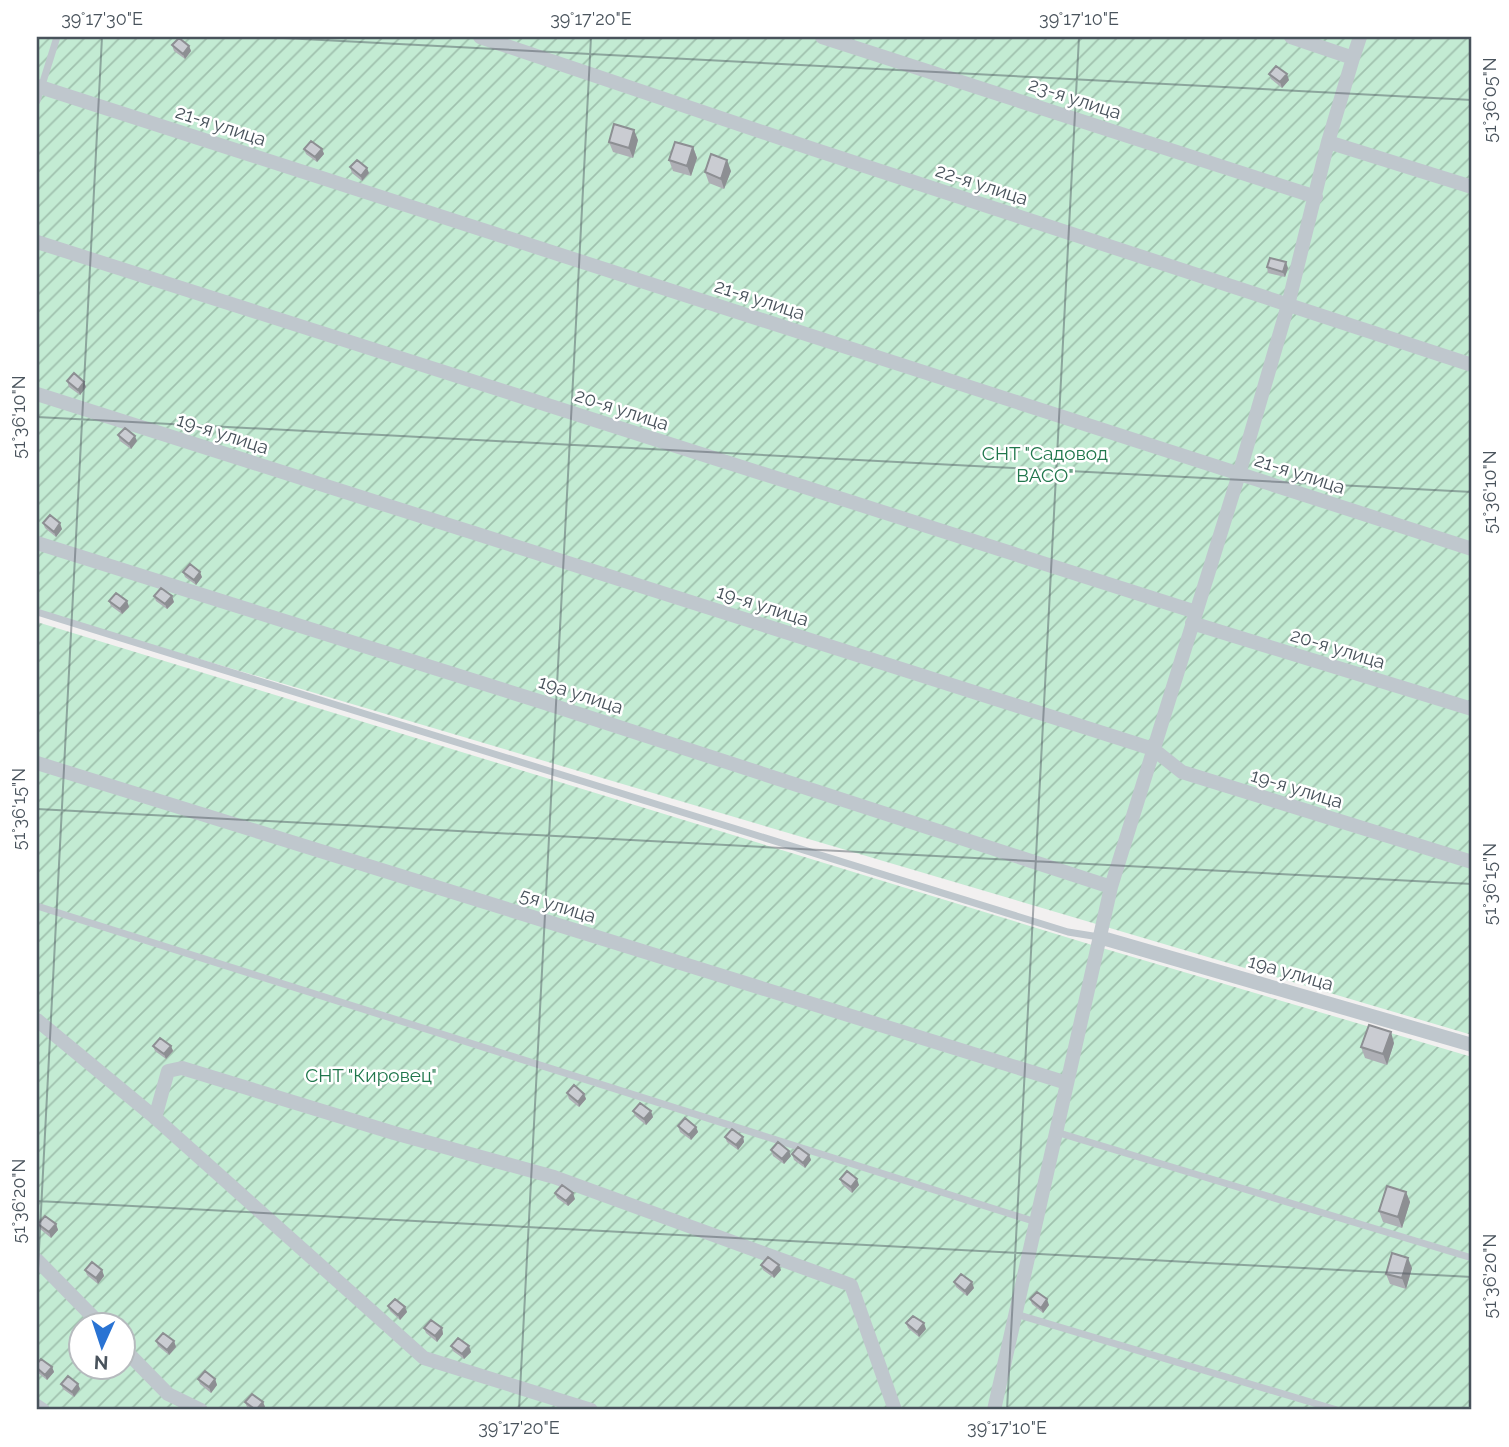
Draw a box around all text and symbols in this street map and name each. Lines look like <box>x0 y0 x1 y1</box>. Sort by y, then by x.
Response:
text: 39°17'30"E <box>61 8 143 29</box>
text: 39°17'20"E <box>550 8 632 29</box>
text: 39°17'10"E <box>1039 8 1119 29</box>
text: 51°36'05"N <box>1479 57 1500 143</box>
street label: 23-я улица <box>1026 73 1124 123</box>
street label: 21-я улица <box>173 100 269 150</box>
street label: 22-я улица <box>933 159 1031 209</box>
street label: 21-я улица <box>712 274 808 324</box>
text: 51°36'10"N <box>8 375 29 459</box>
street label: 20-я улица <box>572 383 672 435</box>
street label: 19-я улица <box>174 408 272 458</box>
park label: СНТ "Садовод ВАСО" <box>982 442 1108 486</box>
street label: 21-я улица <box>1252 448 1348 498</box>
text: 51°36'10"N <box>1479 450 1500 534</box>
street label: 19-я улица <box>714 580 812 630</box>
street label: 20-я улица <box>1288 623 1388 673</box>
street label: 19а улица <box>536 670 626 718</box>
street label: 19-я улица <box>1248 764 1346 812</box>
text: 51°36'15"N <box>8 768 29 850</box>
text: 51°36'15"N <box>1479 843 1500 925</box>
street label: 5я улица <box>517 883 599 927</box>
street label: 19а улица <box>1246 949 1336 995</box>
park label: СНТ "Кировец" <box>305 1064 437 1086</box>
text: 51°36'20"N <box>8 1158 29 1244</box>
text: 51°36'20"N <box>1479 1233 1500 1319</box>
north arrow <box>66 1310 136 1380</box>
text: N <box>93 1352 109 1374</box>
text: 39°17'20"E <box>478 1417 560 1438</box>
text: 39°17'10"E <box>967 1417 1047 1438</box>

